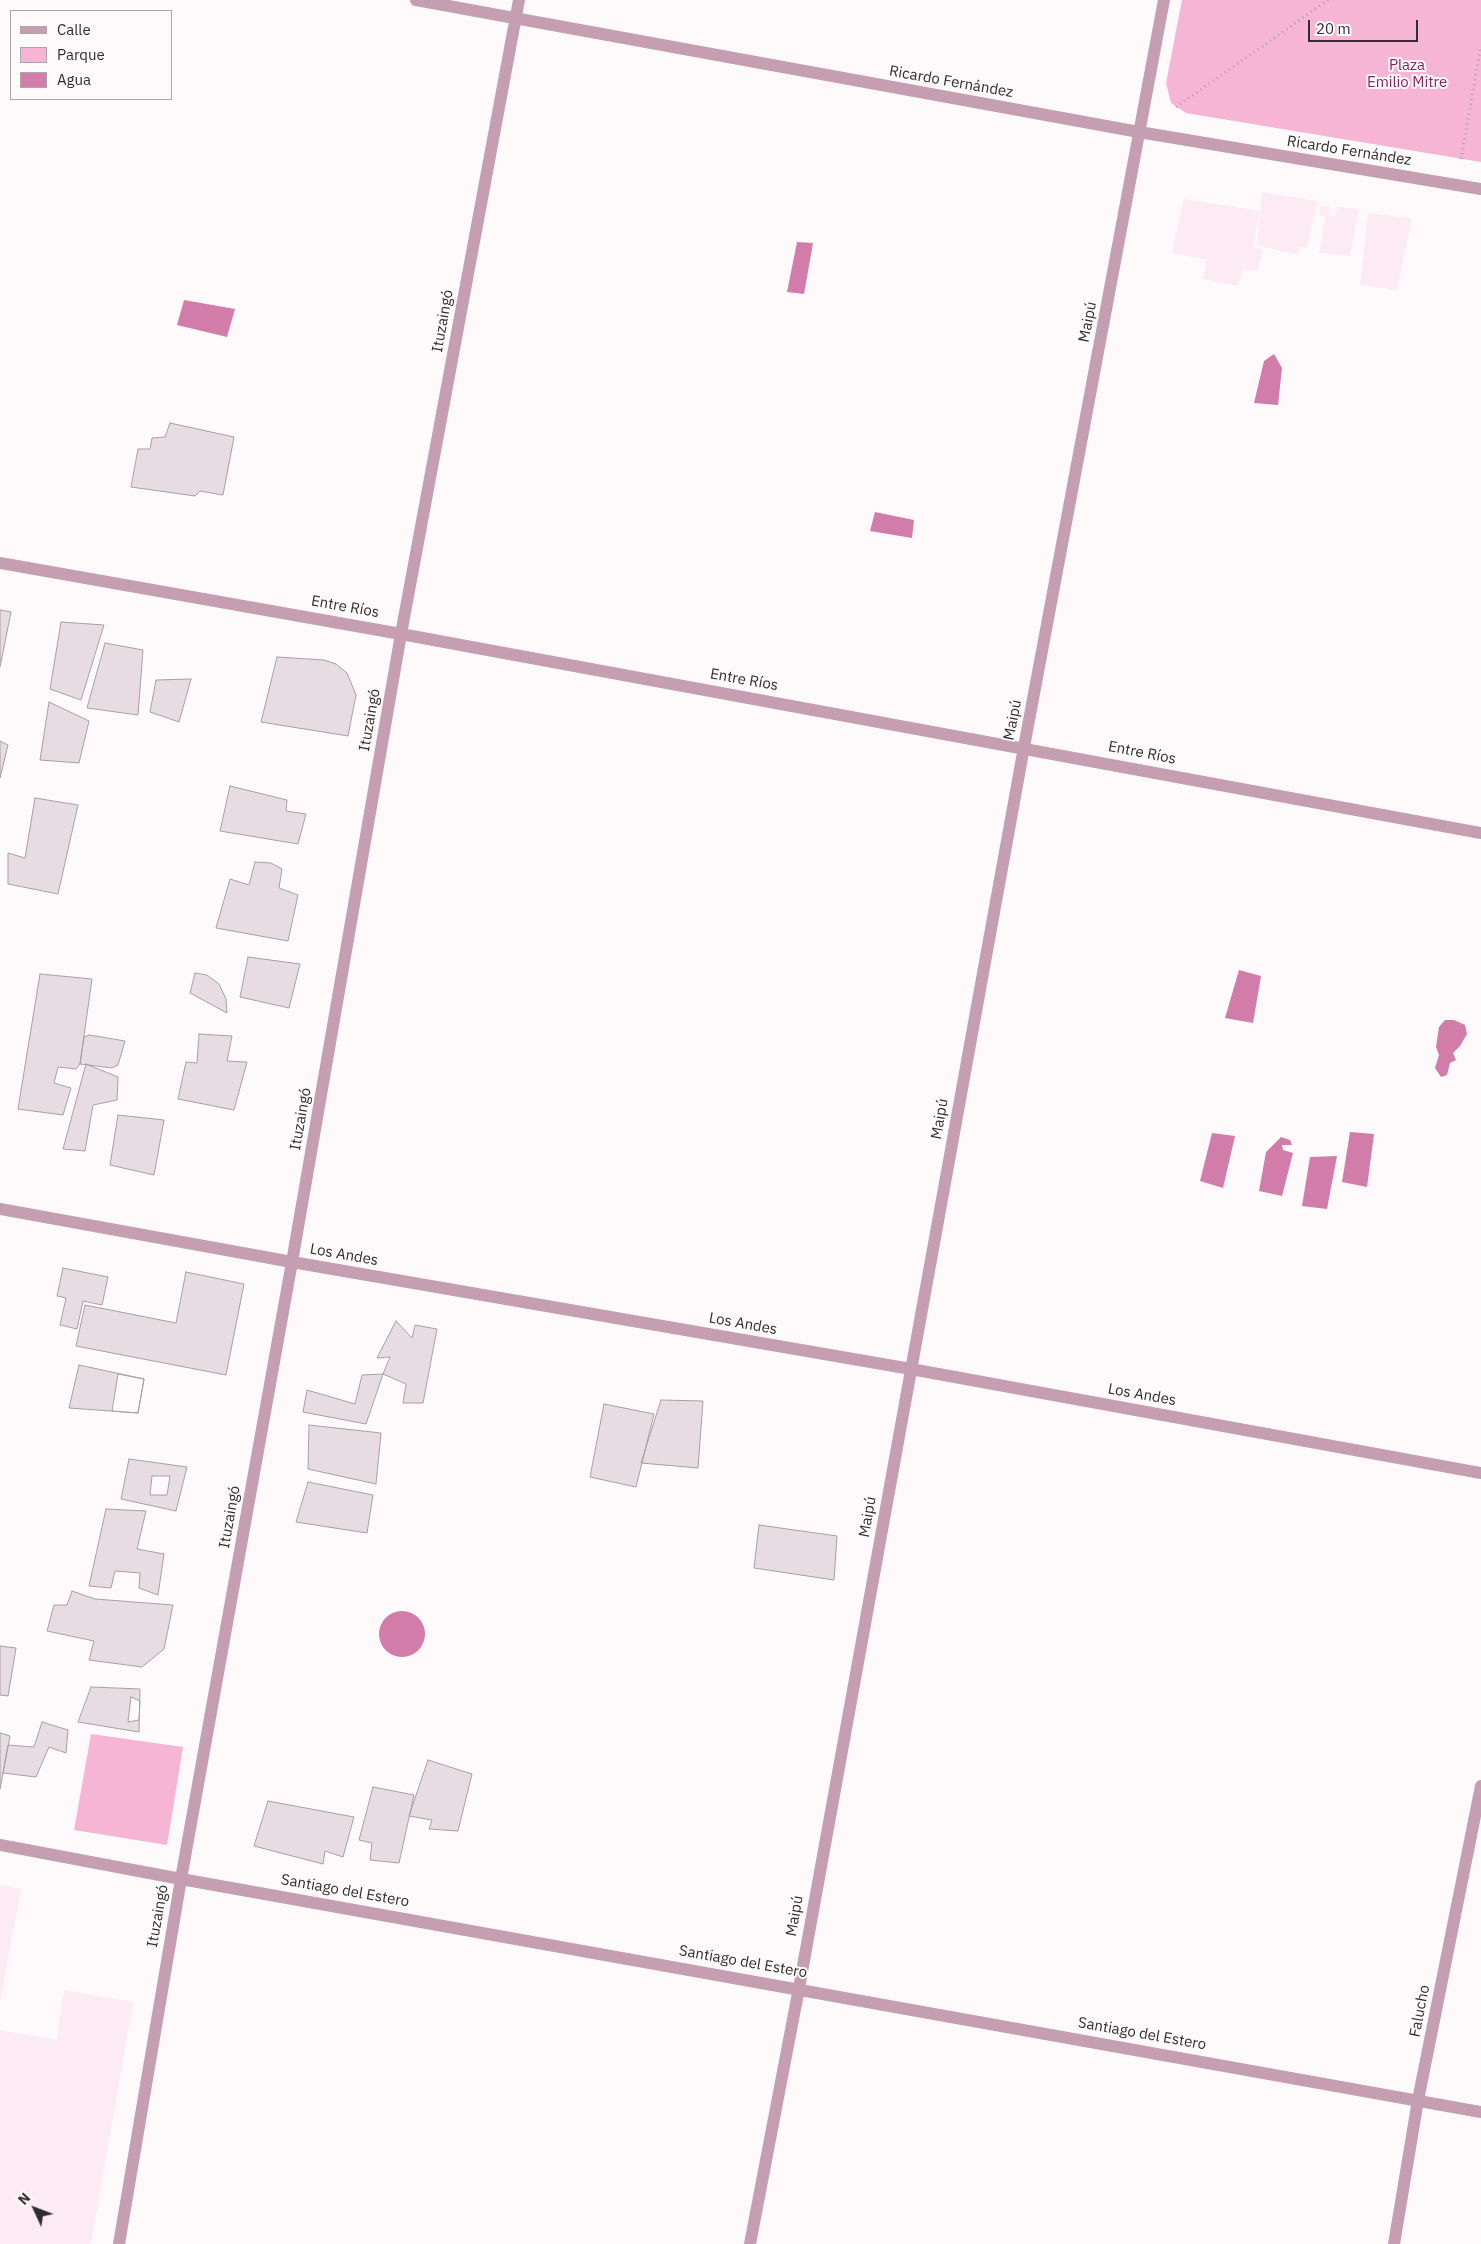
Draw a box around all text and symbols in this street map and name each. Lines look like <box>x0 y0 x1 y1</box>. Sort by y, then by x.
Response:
legend <box>10 10 172 100</box>
scale bar <box>1311 10 1421 42</box>
text: 20 m <box>1316 19 1351 38</box>
text: Calle <box>57 20 91 39</box>
text: Parque <box>57 45 105 64</box>
park label: Plaza Emilio Mitre <box>1367 57 1447 92</box>
street label: Ricardo Fernández <box>888 62 1014 102</box>
text: Agua <box>57 70 91 89</box>
street label: Ricardo Fernández <box>1286 132 1412 170</box>
street label: Ituzaingó <box>429 288 457 354</box>
street label: Maipú <box>1075 300 1101 344</box>
street label: Entre Ríos <box>310 592 380 622</box>
street label: Entre Ríos <box>709 665 779 695</box>
street label: Ituzaingó <box>356 687 384 753</box>
street label: Maipú <box>1000 698 1026 742</box>
street label: Entre Ríos <box>1107 738 1177 768</box>
street label: Ituzaingó <box>287 1086 315 1152</box>
street label: Maipú <box>928 1097 952 1141</box>
street label: Los Andes <box>308 1240 380 1270</box>
street label: Los Andes <box>707 1309 779 1339</box>
street label: Los Andes <box>1106 1380 1178 1410</box>
street label: Ituzaingó <box>216 1484 244 1550</box>
street label: Maipú <box>856 1495 880 1539</box>
street label: Santiago del Estero <box>280 1871 410 1911</box>
street label: Ituzaingó <box>144 1883 172 1949</box>
street label: Maipú <box>783 1894 807 1938</box>
street label: Santiago del Estero <box>678 1942 808 1982</box>
street label: Falucho <box>1406 1983 1434 2039</box>
street label: Santiago del Estero <box>1077 2014 1207 2054</box>
north arrow <box>10 2184 60 2234</box>
text: N <box>14 2189 34 2209</box>

